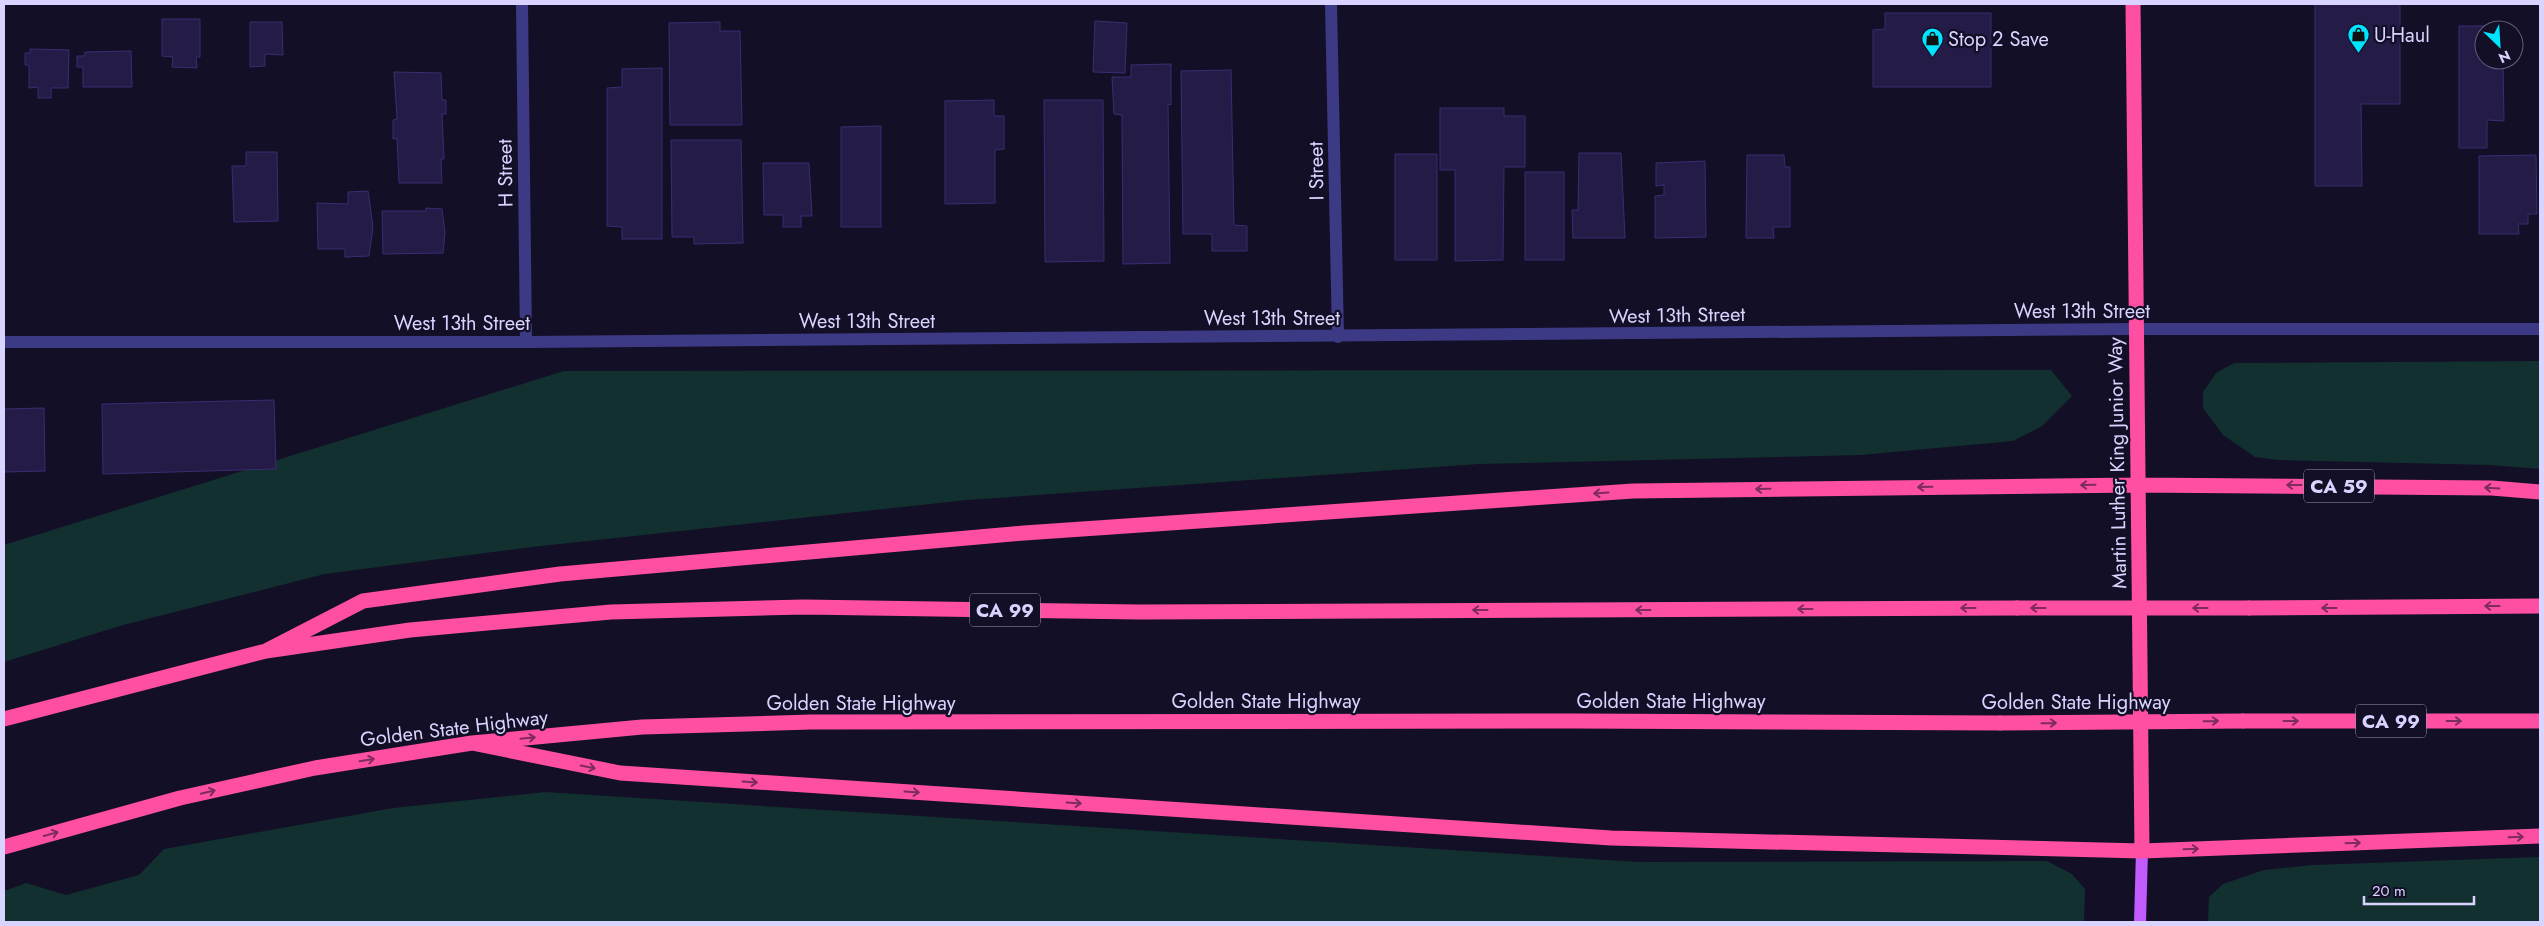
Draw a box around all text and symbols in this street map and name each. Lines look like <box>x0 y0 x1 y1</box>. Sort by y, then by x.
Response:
north arrow <box>2474 20 2524 70</box>
place label: U-Haul <box>2374 21 2430 50</box>
shop icon: U-Haul <box>2346 23 2370 54</box>
place label: Stop 2 Save <box>1948 25 2049 54</box>
shop icon: Stop 2 Save <box>1920 27 1944 58</box>
text: N <box>2495 45 2514 68</box>
street label: H Street <box>490 139 521 207</box>
street label: I Street <box>1301 141 1332 201</box>
street label: West 13th Street <box>2014 297 2150 326</box>
street label: West 13th Street <box>1609 300 1746 331</box>
street label: West 13th Street <box>1204 304 1340 333</box>
street label: West 13th Street <box>799 307 935 336</box>
street label: West 13th Street <box>394 309 530 338</box>
street label: Martin Luther King Junior Way <box>2101 337 2134 589</box>
road number: CA 59 <box>2304 470 2374 502</box>
one-way arrow <box>2080 480 2096 490</box>
one-way arrow <box>2286 480 2302 490</box>
one-way arrow <box>1918 482 1934 492</box>
one-way arrow <box>1755 484 1772 494</box>
one-way arrow <box>2484 484 2500 493</box>
one-way arrow <box>1593 488 1609 498</box>
road number: CA 99 <box>970 594 1040 626</box>
one-way arrow <box>2484 602 2500 611</box>
one-way arrow <box>1960 603 1976 613</box>
one-way arrow <box>2030 603 2046 613</box>
one-way arrow <box>2192 603 2208 613</box>
one-way arrow <box>2321 603 2338 613</box>
one-way arrow <box>1798 604 1814 614</box>
one-way arrow <box>1473 605 1489 615</box>
one-way arrow <box>1635 605 1652 615</box>
street label: Golden State Highway <box>1172 687 1361 716</box>
street label: Golden State Highway <box>1577 687 1766 716</box>
street label: Golden State Highway <box>1982 688 2171 717</box>
street label: Golden State Highway <box>767 689 956 718</box>
street label: Golden State Highway <box>359 703 550 754</box>
road number: CA 99 <box>2356 704 2426 738</box>
one-way arrow <box>2202 716 2219 726</box>
one-way arrow <box>2283 716 2299 726</box>
one-way arrow <box>2446 716 2462 726</box>
one-way arrow <box>2040 718 2056 727</box>
one-way arrow <box>520 733 536 743</box>
one-way arrow <box>359 754 375 764</box>
one-way arrow <box>580 762 596 772</box>
one-way arrow <box>741 777 757 786</box>
one-way arrow <box>199 787 215 796</box>
one-way arrow <box>903 788 919 797</box>
one-way arrow <box>1066 798 1082 807</box>
one-way arrow <box>42 828 58 838</box>
one-way arrow <box>2508 832 2524 841</box>
one-way arrow <box>2345 838 2361 848</box>
one-way arrow <box>2183 845 2199 854</box>
scale bar <box>2364 874 2474 906</box>
text: 20 m <box>2372 880 2406 902</box>

